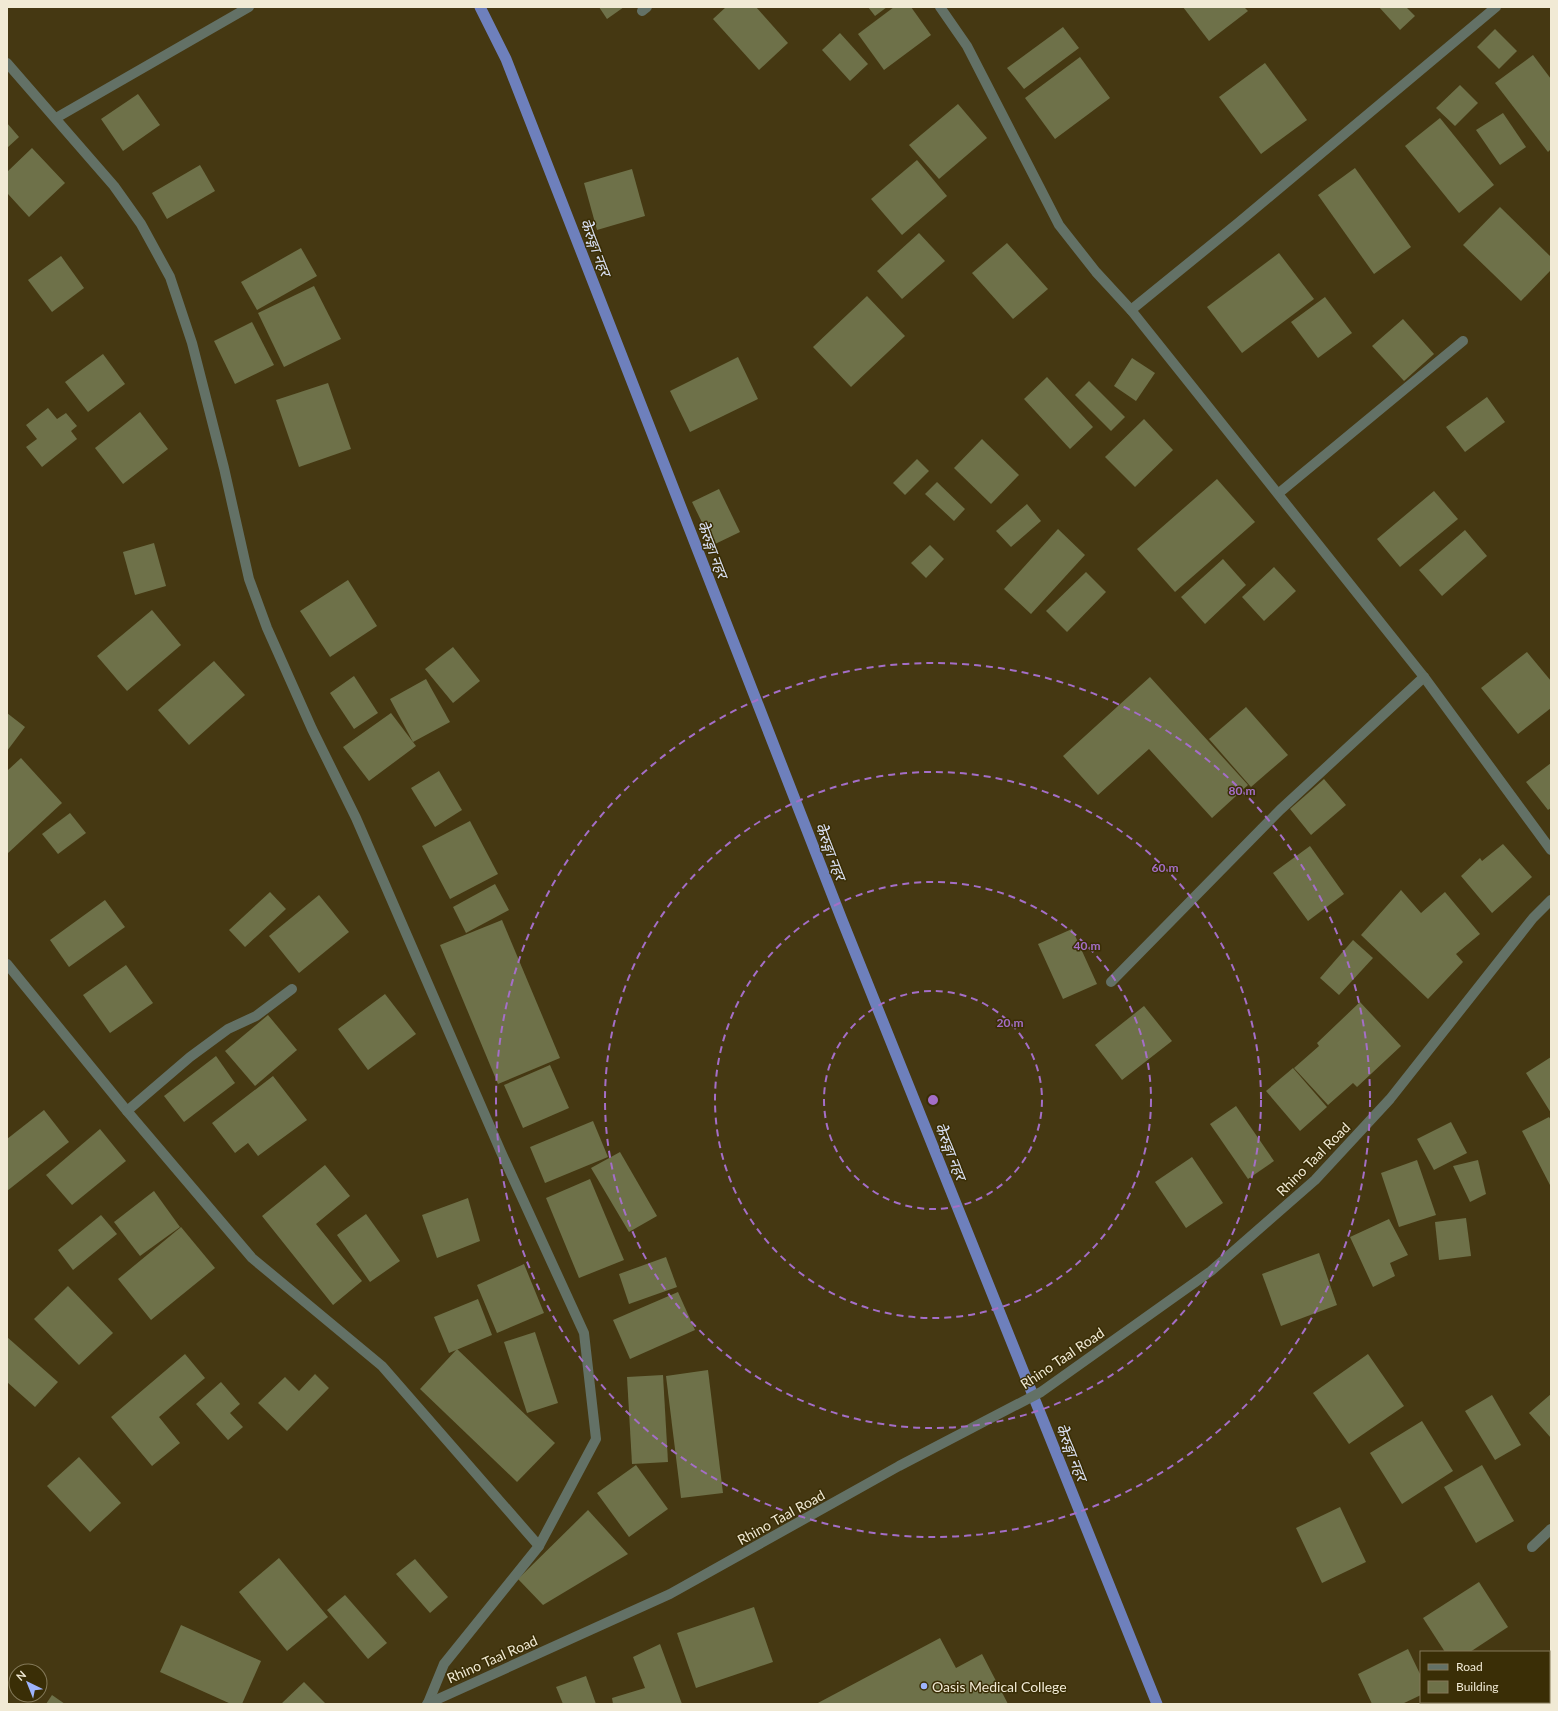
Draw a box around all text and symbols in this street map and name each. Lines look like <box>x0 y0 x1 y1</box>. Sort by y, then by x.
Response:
water label: केेरुङ्गा नहर <box>577 216 616 281</box>
water label: केेरुङ्गा नहर <box>694 518 733 583</box>
text: 80 m <box>1229 783 1255 798</box>
water label: केेरुङ्गा नहर <box>812 820 851 885</box>
text: 60 m <box>1152 860 1178 875</box>
text: 40 m <box>1074 938 1100 953</box>
text: 20 m <box>997 1015 1023 1030</box>
centre of rings <box>926 1093 940 1107</box>
street label: Rhino Taal Road <box>1273 1119 1353 1199</box>
water label: केेरुङ्गा नहर <box>931 1120 972 1185</box>
street label: Rhino Taal Road <box>1017 1324 1107 1392</box>
water label: केेरुङ्गा नहर <box>1052 1421 1093 1486</box>
street label: Rhino Taal Road <box>734 1486 828 1548</box>
street label: Rhino Taal Road <box>444 1631 540 1687</box>
legend <box>1420 1651 1550 1703</box>
text: Road <box>1456 1659 1483 1674</box>
north arrow <box>8 1663 48 1703</box>
text: N <box>13 1668 28 1683</box>
place label: Oasis Medical College <box>932 1678 1067 1695</box>
text: Building <box>1456 1679 1499 1694</box>
marker: Oasis Medical College <box>919 1681 929 1691</box>

